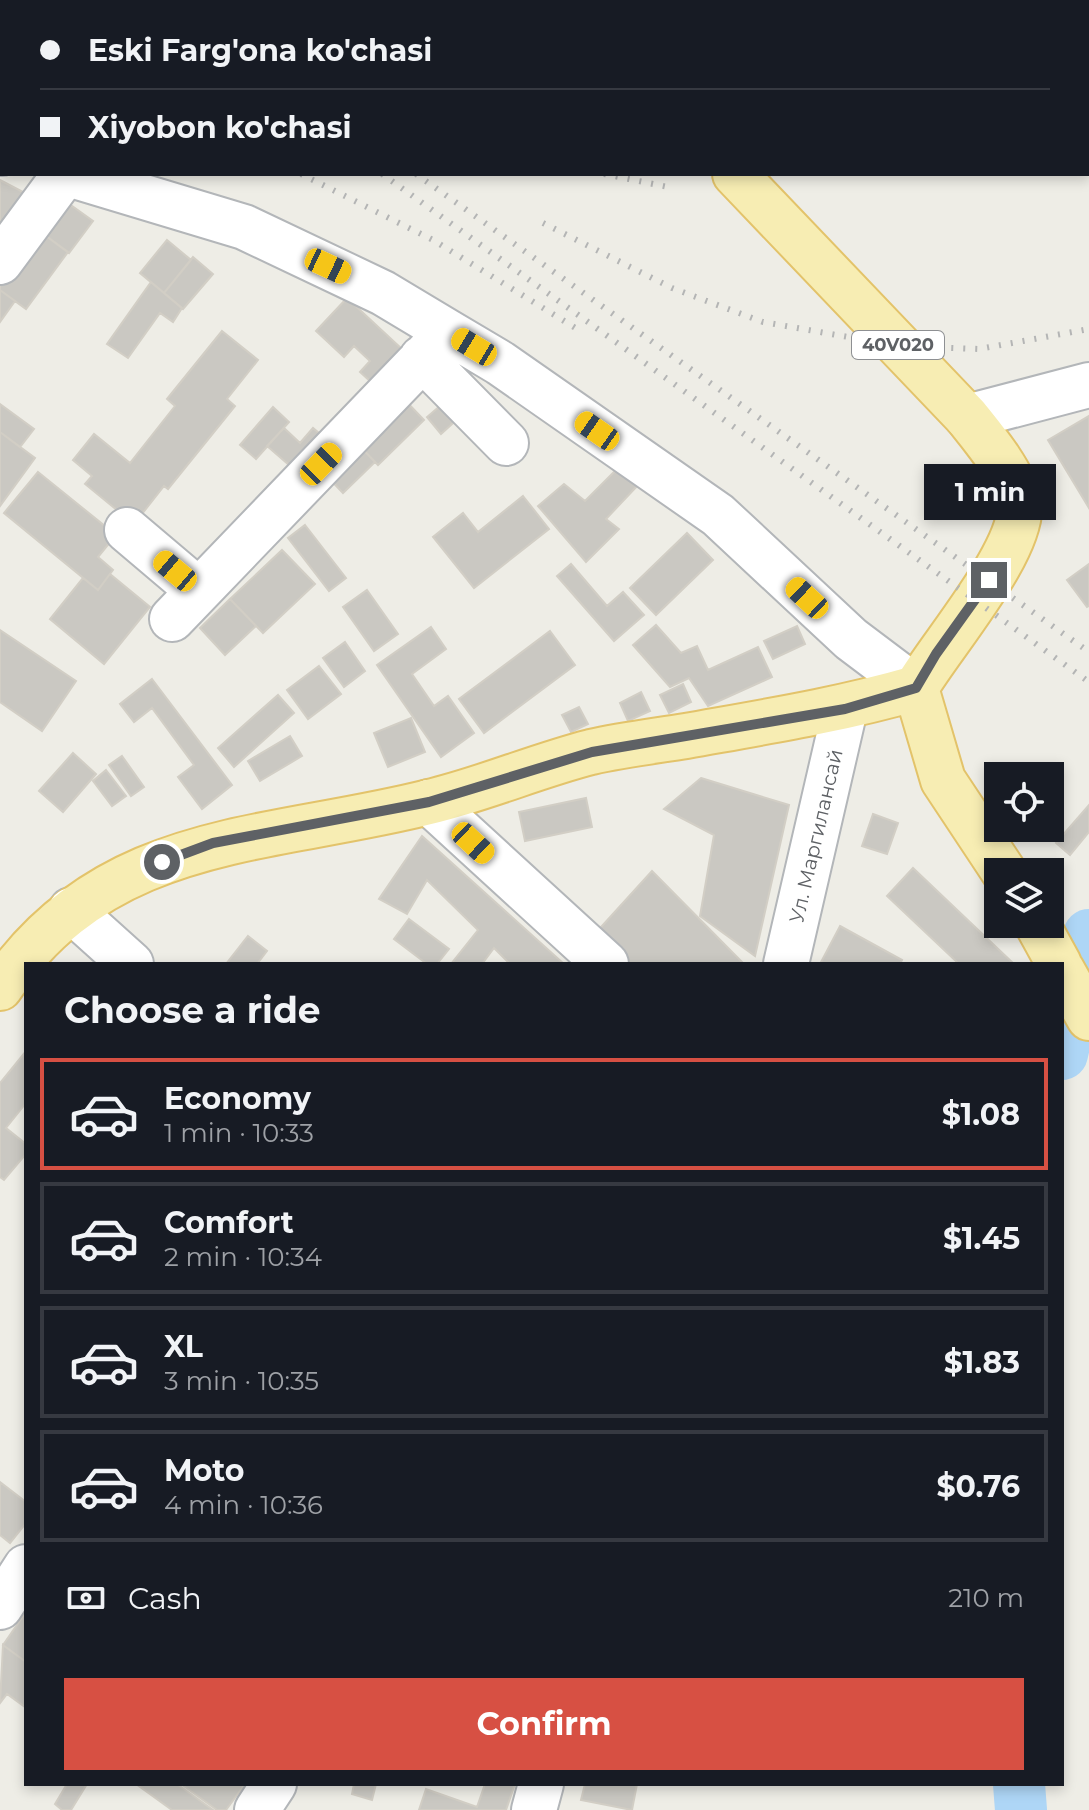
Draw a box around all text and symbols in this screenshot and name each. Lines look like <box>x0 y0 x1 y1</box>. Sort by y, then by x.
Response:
text: Eski Farg'ona ko'chasi <box>88 32 432 69</box>
text: Xiyobon ko'chasi <box>88 109 352 146</box>
car <box>301 245 355 287</box>
car <box>447 324 501 370</box>
road number: 40V020 <box>852 331 944 359</box>
car <box>570 407 624 455</box>
car <box>296 438 346 490</box>
callout: 1 min <box>923 464 1055 520</box>
text: 1 min <box>955 476 1025 508</box>
car <box>149 546 201 596</box>
route end <box>971 562 1007 598</box>
car <box>781 573 833 623</box>
street label: Ул. Маргилансай <box>784 747 848 925</box>
map controls <box>984 762 1064 938</box>
button: locate <box>984 762 1064 842</box>
car <box>447 818 499 868</box>
route start <box>144 844 180 880</box>
button: layers <box>984 858 1064 938</box>
text: Choose a ride <box>64 988 321 1032</box>
icon: car <box>68 1078 140 1150</box>
text: Economy <box>164 1080 311 1117</box>
text: $1.08 <box>942 1096 1020 1133</box>
text: 1 min · 10:33 <box>164 1117 314 1149</box>
icon: car <box>68 1202 140 1274</box>
text: Comfort <box>164 1204 294 1241</box>
text: $1.45 <box>943 1220 1020 1257</box>
text: 2 min · 10:34 <box>164 1241 322 1273</box>
icon: car <box>68 1326 140 1398</box>
text: XL <box>164 1328 203 1365</box>
text: $1.83 <box>944 1344 1020 1381</box>
text: 3 min · 10:35 <box>164 1365 319 1397</box>
icon: car <box>68 1450 140 1522</box>
text: Moto <box>164 1452 245 1489</box>
text: $0.76 <box>936 1468 1020 1505</box>
text: 4 min · 10:36 <box>164 1489 323 1521</box>
icon: cash <box>64 1576 108 1620</box>
text: Cash <box>128 1580 202 1617</box>
text: 210 m <box>948 1582 1024 1614</box>
button: Confirm <box>64 1678 1024 1770</box>

